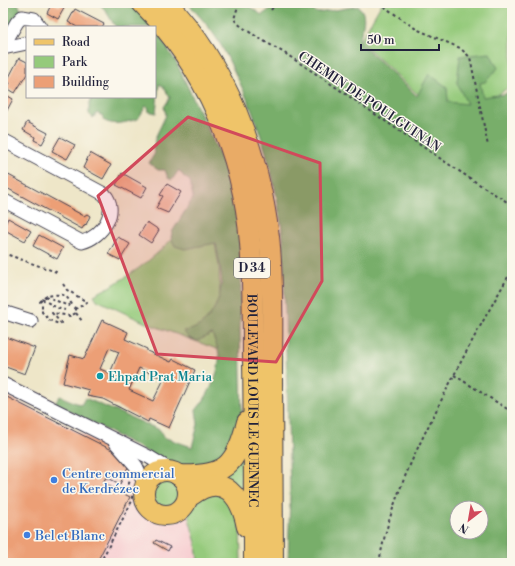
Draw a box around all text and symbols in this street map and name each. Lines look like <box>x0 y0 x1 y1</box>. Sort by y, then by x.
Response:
legend <box>26 26 156 98</box>
scale bar <box>361 26 439 52</box>
text: 50 m <box>367 33 395 48</box>
text: Road <box>62 35 90 50</box>
street label: CHEMIN DE POULGUINAN <box>295 48 444 156</box>
text: Park <box>62 55 88 70</box>
text: Building <box>61 75 110 90</box>
road number: D 34 <box>234 258 270 278</box>
street label: BOULEVARD LOUIS LE GUENNEC <box>243 293 261 507</box>
place label: Ehpad Prat Maria <box>108 369 212 385</box>
marker: Ehpad Prat Maria <box>95 371 105 381</box>
place label: Centre commercial de Kerdrézec <box>62 466 175 497</box>
marker: Centre commercial de Kerdrézec <box>49 475 59 485</box>
north arrow <box>449 500 489 540</box>
text: N <box>457 519 472 536</box>
place label: Bel et Blanc <box>34 528 105 544</box>
marker: Bel et Blanc <box>22 530 32 540</box>

